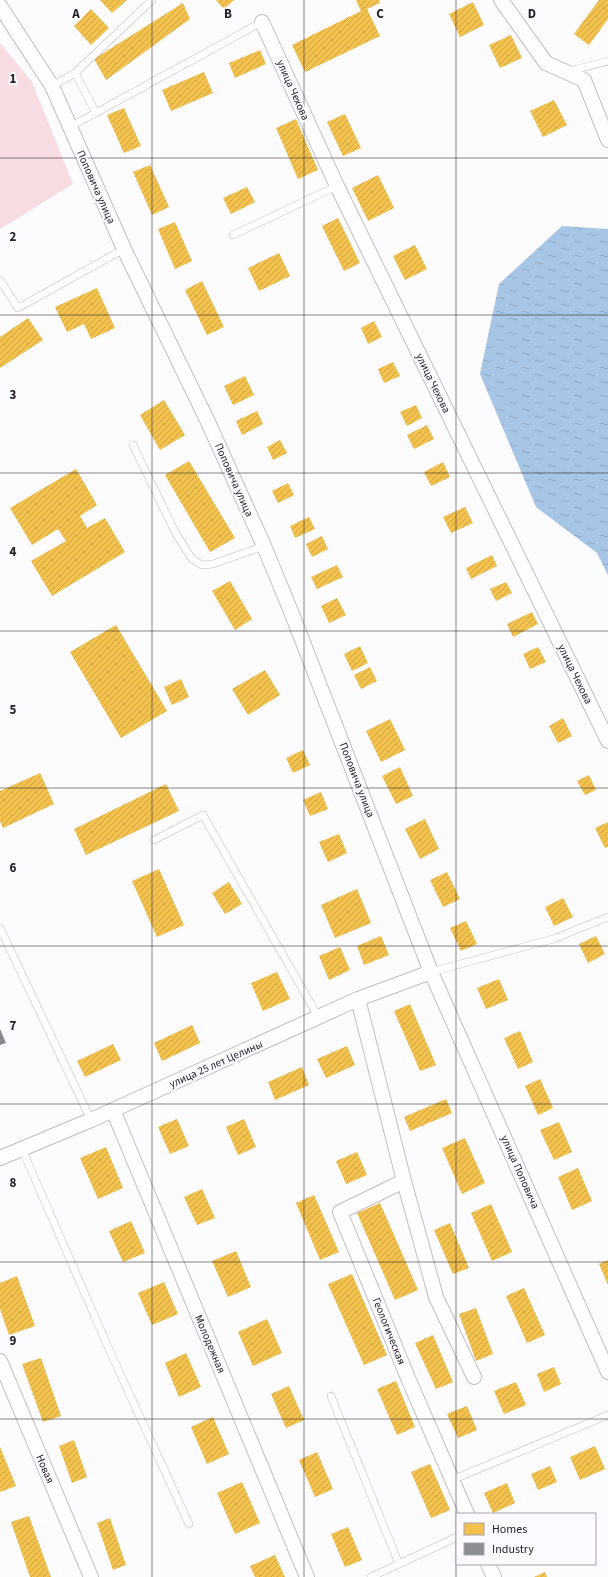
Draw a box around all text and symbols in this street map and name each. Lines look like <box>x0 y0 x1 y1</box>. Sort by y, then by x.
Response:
text: A <box>71 5 80 23</box>
text: B <box>224 5 232 23</box>
text: C <box>376 5 384 23</box>
text: D <box>528 5 536 23</box>
street label: улица Чехова <box>273 57 313 123</box>
text: 1 <box>10 70 17 88</box>
street label: Поповича улица <box>73 148 119 226</box>
text: 2 <box>10 228 17 246</box>
street label: улица Чехова <box>412 351 454 415</box>
text: 3 <box>10 386 17 404</box>
street label: Поповича улица <box>211 441 257 519</box>
text: 4 <box>10 543 17 561</box>
street label: улица Чехова <box>554 642 596 706</box>
text: 5 <box>10 701 17 719</box>
street label: Поповича улица <box>336 740 378 820</box>
text: 6 <box>10 859 17 877</box>
text: 7 <box>10 1017 17 1035</box>
street label: улица 25 лет Целины <box>167 1037 265 1091</box>
street label: улица Поповича <box>497 1133 543 1211</box>
text: 8 <box>10 1174 17 1192</box>
street label: Геологическая <box>369 1295 409 1367</box>
street label: Молодежная <box>191 1313 229 1375</box>
text: 9 <box>10 1332 17 1350</box>
street label: Новая <box>32 1452 58 1486</box>
legend <box>456 1513 596 1565</box>
text: Homes <box>492 1521 527 1538</box>
text: Industry <box>492 1541 534 1558</box>

